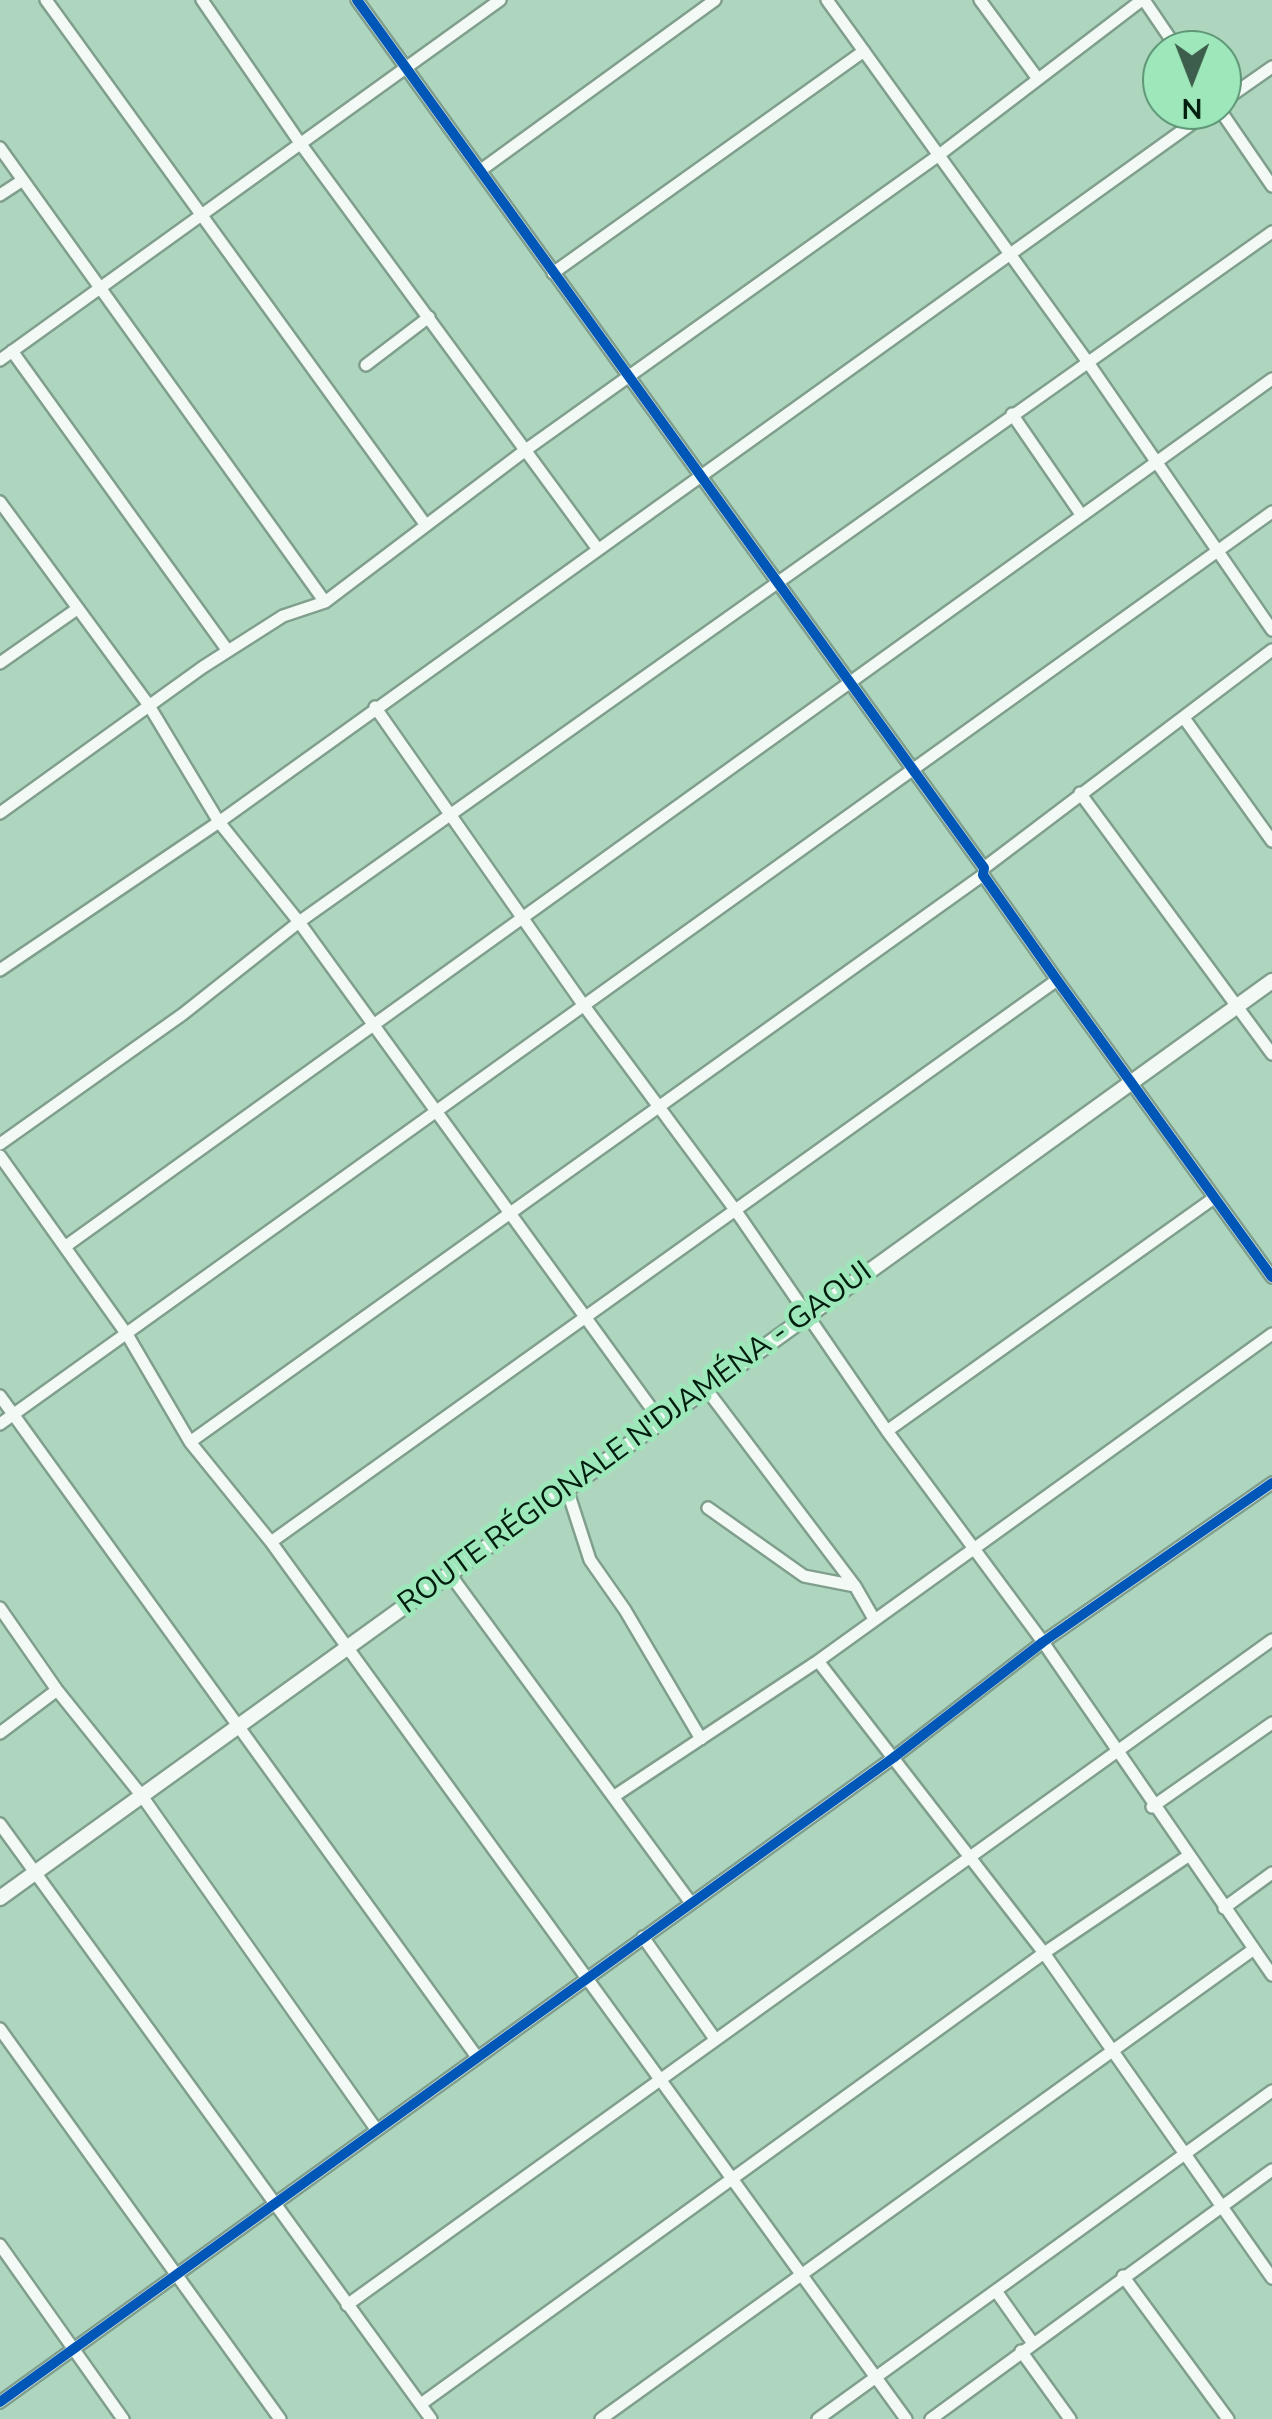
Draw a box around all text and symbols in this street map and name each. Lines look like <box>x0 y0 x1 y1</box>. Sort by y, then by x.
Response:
north arrow <box>1142 30 1242 130</box>
text: N <box>1182 89 1202 127</box>
street label: ROUTE RÉGIONALE N'DJAMÉNA - GAOUI <box>392 1255 880 1623</box>

